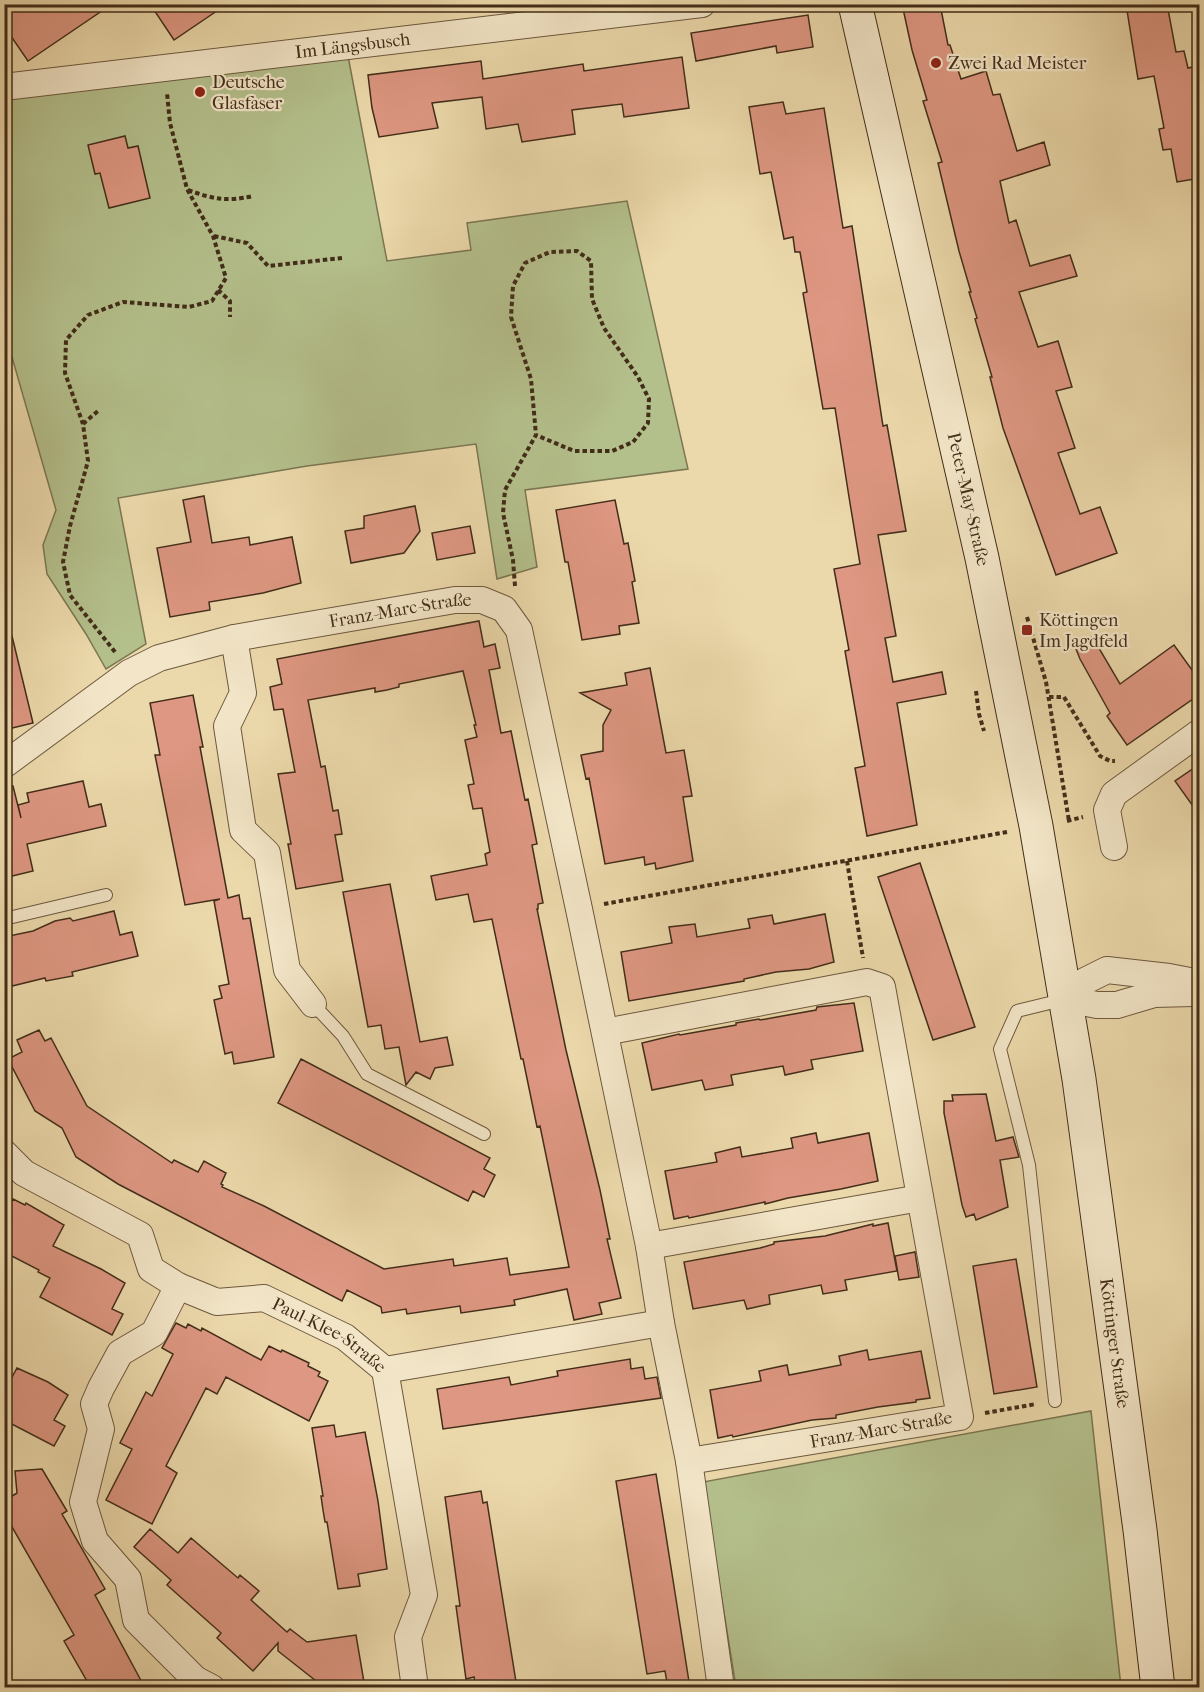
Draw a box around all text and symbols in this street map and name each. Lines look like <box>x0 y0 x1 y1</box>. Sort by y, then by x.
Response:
street label: Im Längsbusch <box>294 28 411 63</box>
place label: Zwei Rad Meister <box>948 53 1087 74</box>
marker: Zwei Rad Meister <box>929 56 943 70</box>
place label: Deutsche Glasfaser <box>212 72 285 114</box>
marker: Deutsche Glasfaser <box>193 85 207 99</box>
street label: Peter-May-Straße <box>943 430 994 568</box>
street label: Franz-Marc-Straße <box>327 590 472 632</box>
place label: Köttingen Im Jagdfeld <box>1039 610 1128 652</box>
marker: Köttingen Im Jagdfeld <box>1020 623 1034 637</box>
street label: Köttinger Straße <box>1096 1277 1134 1410</box>
street label: Paul-Klee-Straße <box>269 1293 390 1377</box>
street label: Franz-Marc-Straße <box>808 1407 954 1453</box>

